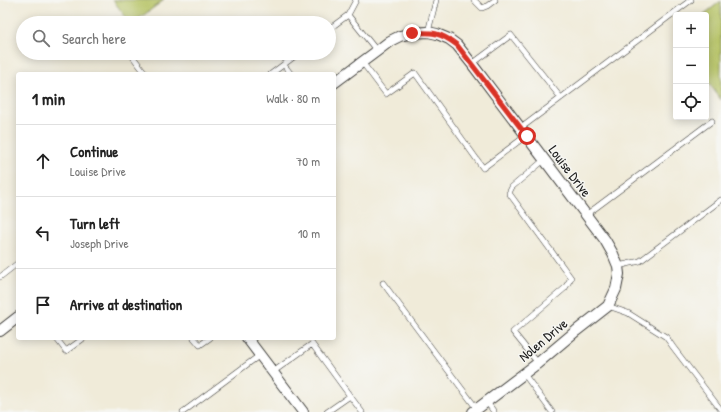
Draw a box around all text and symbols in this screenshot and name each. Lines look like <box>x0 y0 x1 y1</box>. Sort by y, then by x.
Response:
map controls <box>673 12 709 120</box>
button: + <box>673 12 709 48</box>
search box <box>16 16 336 60</box>
route end <box>403 24 421 42</box>
icon: search <box>30 27 52 49</box>
text: Search here <box>62 28 126 49</box>
button: − <box>673 48 709 84</box>
button: locate <box>673 84 709 120</box>
text: 1 min <box>32 87 65 110</box>
text: Walk · 80 m <box>266 89 320 107</box>
route start <box>518 127 536 145</box>
text: Continue <box>70 141 118 162</box>
street label: Louise Drive <box>545 141 596 201</box>
icon: ahead <box>32 150 54 172</box>
text: 70 m <box>296 152 320 170</box>
text: Louise Drive <box>70 162 126 180</box>
text: Turn left <box>70 213 120 234</box>
icon: left <box>32 222 54 244</box>
text: 10 m <box>298 224 320 242</box>
text: Joseph Drive <box>70 234 129 252</box>
icon: arrive <box>32 294 54 316</box>
text: Arrive at destination <box>70 294 182 315</box>
street label: Nolen Drive <box>514 313 571 366</box>

